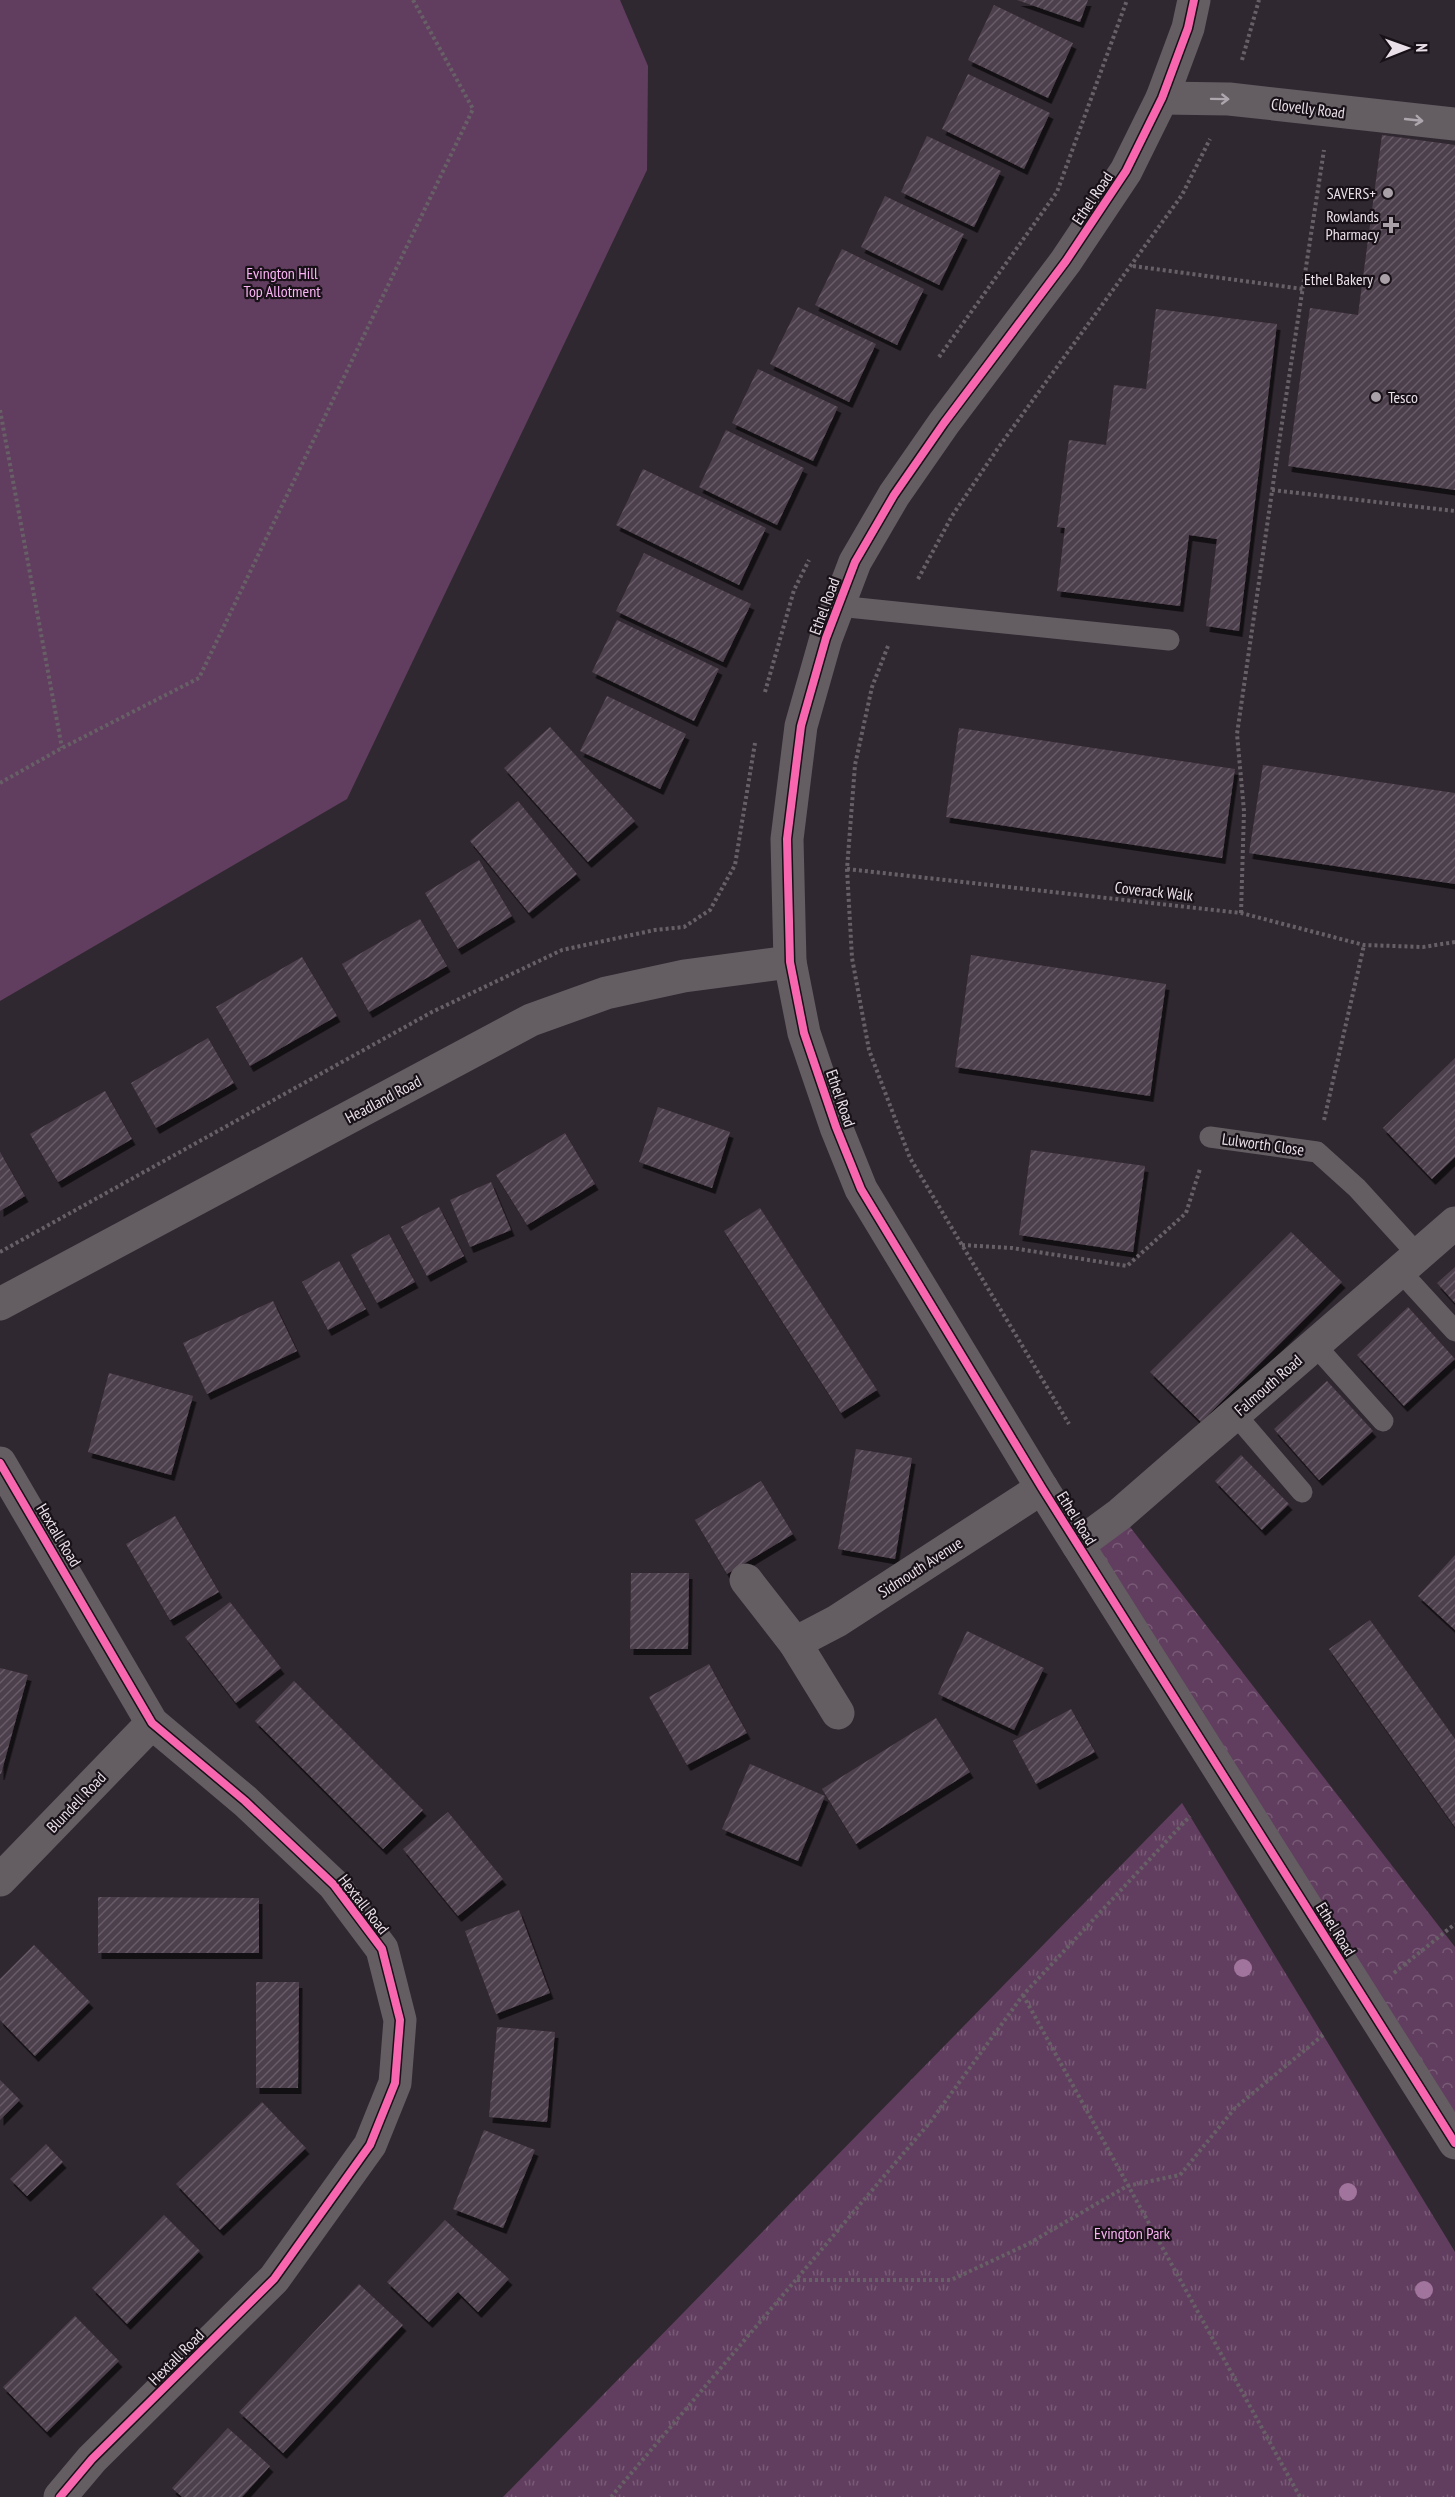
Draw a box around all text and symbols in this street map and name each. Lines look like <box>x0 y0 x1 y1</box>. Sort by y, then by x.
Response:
north arrow <box>1377 18 1437 78</box>
text: N <box>1412 43 1432 52</box>
one-way arrow <box>1210 93 1230 104</box>
street label: Clovelly Road <box>1270 94 1346 122</box>
one-way arrow <box>1403 115 1423 126</box>
street label: Ethel Road <box>1067 168 1117 228</box>
place label: SAVERS+ <box>1327 183 1376 203</box>
marker: SAVERS+ <box>1381 186 1395 200</box>
place label: Rowlands Pharmacy <box>1326 206 1379 244</box>
marker: Rowlands Pharmacy <box>1384 218 1398 232</box>
park label: Evington Hill Top Allotment <box>243 263 321 301</box>
place label: Ethel Bakery <box>1304 269 1373 289</box>
marker: Ethel Bakery <box>1378 272 1392 286</box>
place label: Tesco <box>1388 387 1418 407</box>
marker: Tesco <box>1369 390 1383 404</box>
street label: Ethel Road <box>804 575 844 637</box>
street label: Coverack Walk <box>1114 877 1195 905</box>
street label: Ethel Road <box>822 1067 860 1129</box>
street label: Headland Road <box>342 1071 425 1127</box>
street label: Lulworth Close <box>1221 1128 1305 1160</box>
street label: Falmouth Road <box>1230 1350 1306 1420</box>
street label: Ethel Road <box>1053 1488 1101 1549</box>
street label: Hextall Road <box>32 1500 86 1570</box>
street label: Sidmouth Avenue <box>874 1532 966 1602</box>
street label: Blundell Road <box>42 1767 110 1837</box>
street label: Hextall Road <box>334 1870 394 1938</box>
street label: Ethel Road <box>1312 1899 1360 1960</box>
park label: Evington Park <box>1094 2223 1171 2243</box>
street label: Hextall Road <box>144 2325 208 2389</box>

